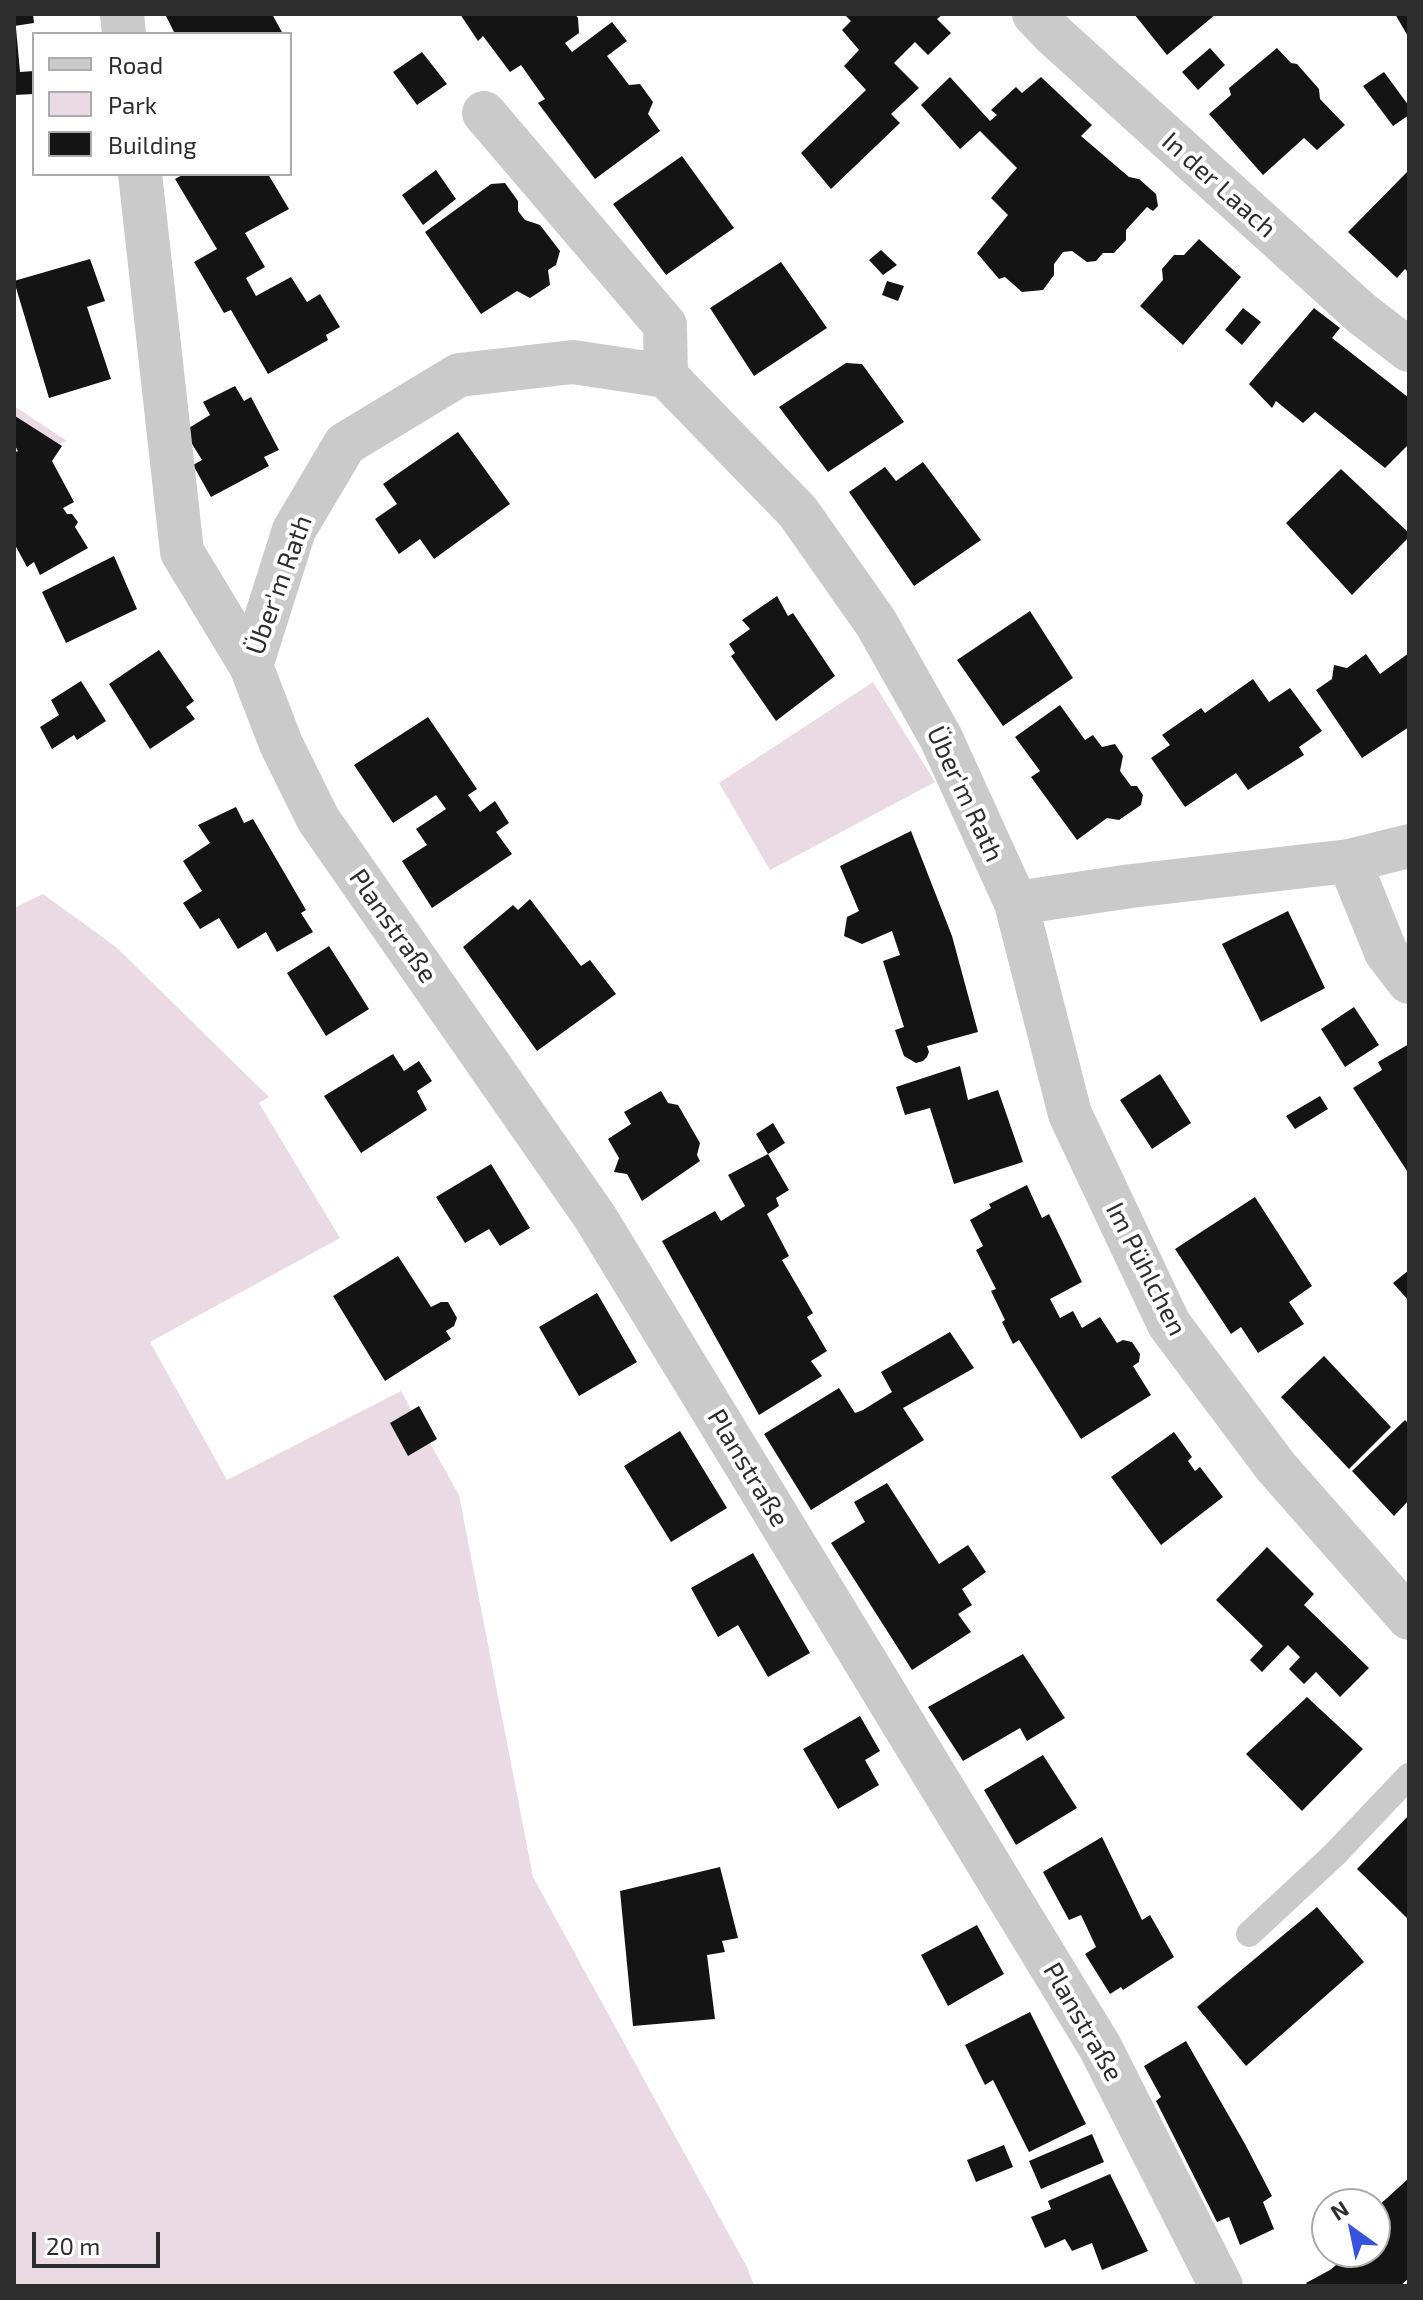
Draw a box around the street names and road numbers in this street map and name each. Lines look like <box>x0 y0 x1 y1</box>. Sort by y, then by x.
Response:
street label: In der Laach <box>1156 126 1282 244</box>
street label: Über'm Rath <box>239 511 319 659</box>
street label: Über'm Rath <box>920 721 1010 867</box>
street label: Planstraße <box>342 863 444 989</box>
street label: Im Pühlchen <box>1099 1197 1193 1341</box>
street label: Planstraße <box>701 1403 795 1533</box>
street label: Planstraße <box>1037 1957 1129 2087</box>

